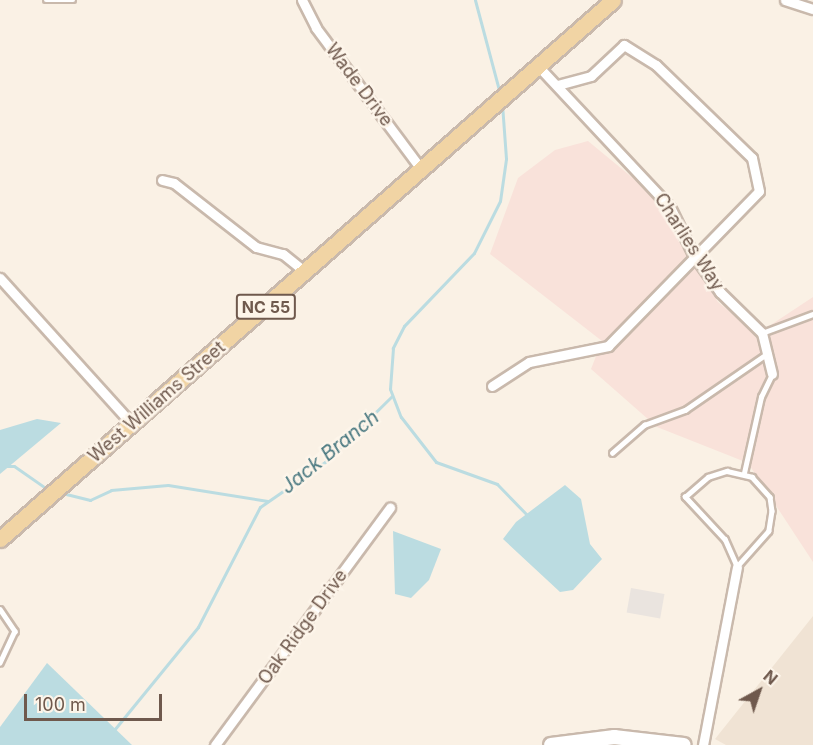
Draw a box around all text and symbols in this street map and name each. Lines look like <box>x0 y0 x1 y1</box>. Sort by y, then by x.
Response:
street label: Wade Drive <box>321 39 397 131</box>
street label: Charlies Way <box>650 189 728 295</box>
road number: NC 55 <box>234 294 298 320</box>
street label: West Williams Street <box>84 337 230 467</box>
water label: Jack Branch <box>276 405 384 499</box>
street label: Oak Ridge Drive <box>254 565 352 689</box>
north arrow <box>729 661 789 721</box>
text: N <box>759 666 782 689</box>
scale bar <box>27 682 165 720</box>
text: 100 m <box>35 694 86 715</box>

